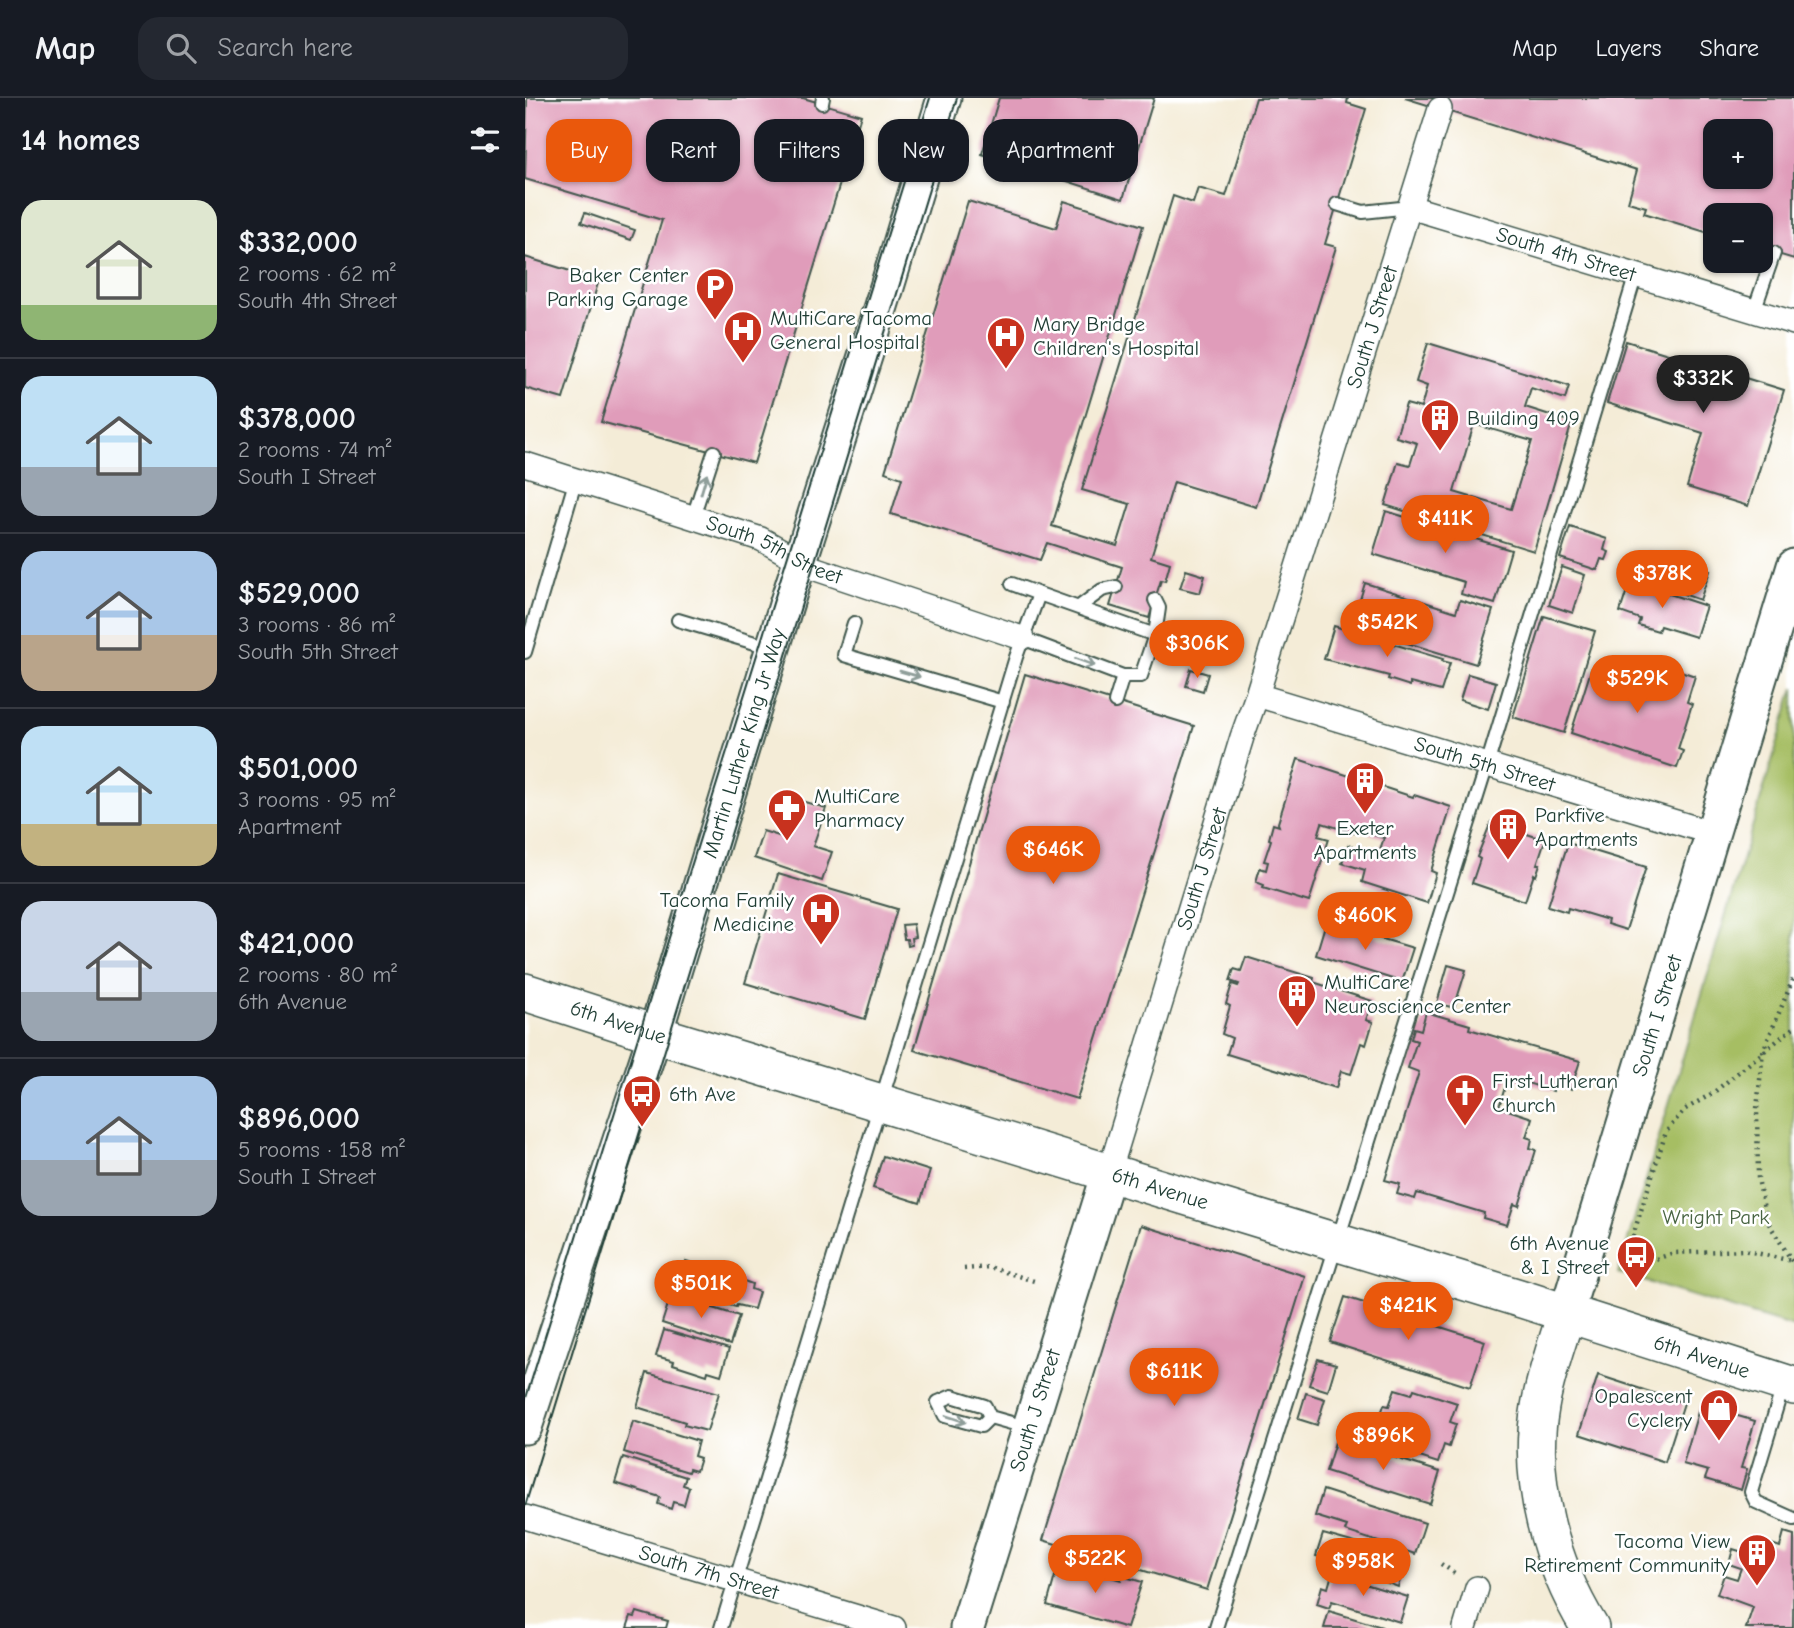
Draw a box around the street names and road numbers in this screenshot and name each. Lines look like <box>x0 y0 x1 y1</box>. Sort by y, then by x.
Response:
street label: South 4th Street <box>1493 222 1640 287</box>
street label: South J Street <box>1342 262 1403 391</box>
street label: South 5th Street <box>703 510 846 589</box>
street label: Martin Luther King Jr Way <box>697 625 790 861</box>
street label: South 5th Street <box>1411 731 1559 797</box>
street label: South J Street <box>1172 804 1232 933</box>
street label: South I Street <box>1627 951 1687 1079</box>
street label: 6th Avenue <box>567 995 669 1049</box>
street label: 6th Avenue <box>1109 1162 1211 1214</box>
street label: 6th Avenue <box>1651 1330 1753 1383</box>
street label: South J Street <box>1005 1345 1066 1475</box>
street label: South 7th Street <box>636 1540 783 1605</box>

